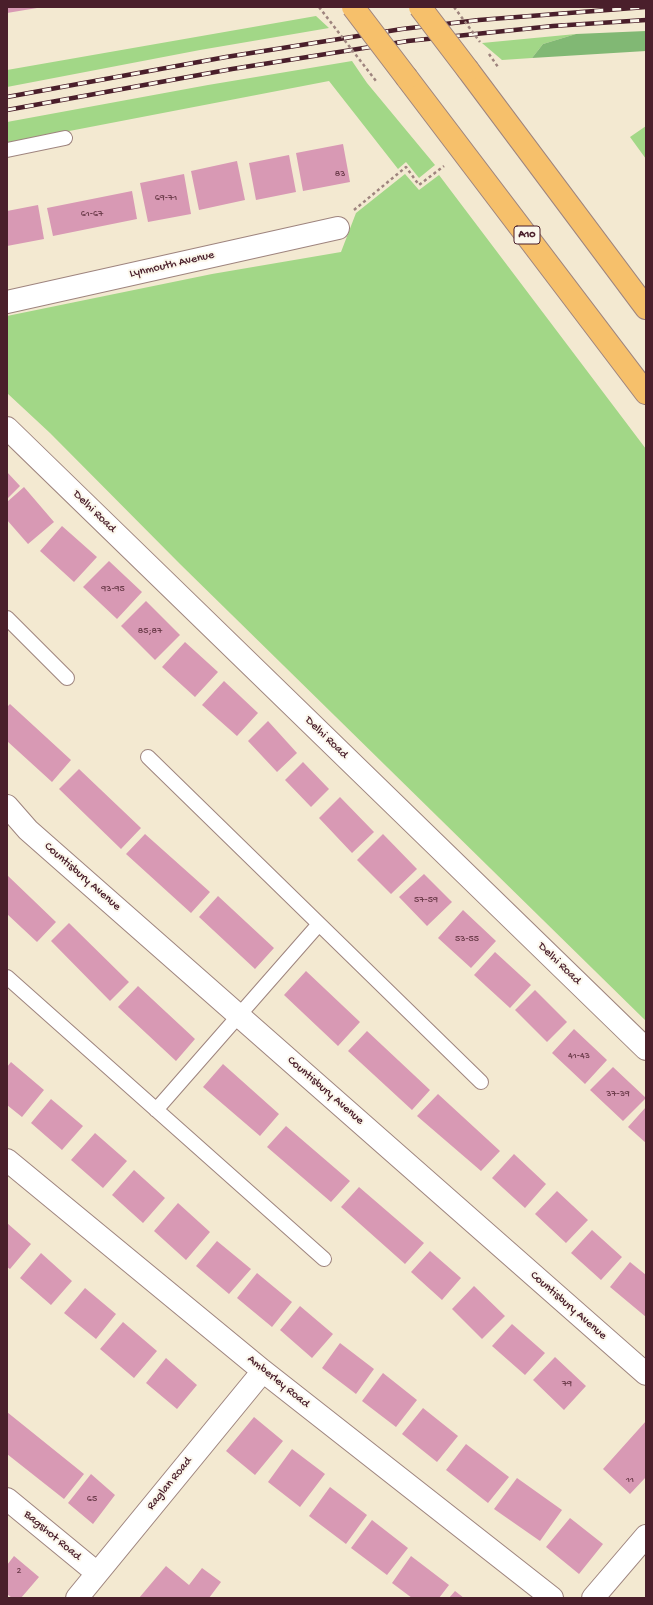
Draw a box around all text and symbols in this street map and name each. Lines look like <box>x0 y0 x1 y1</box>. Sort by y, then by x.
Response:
house number: 83 <box>335 168 345 180</box>
house number: 69-71 <box>155 192 177 204</box>
house number: 61-67 <box>81 208 103 220</box>
road number: A10 <box>514 226 540 244</box>
street label: Lynmouth Avenue <box>128 248 216 282</box>
street label: Delhi Road <box>69 488 119 536</box>
house number: 93-95 <box>101 583 125 595</box>
house number: 85;87 <box>138 625 162 637</box>
street label: Delhi Road <box>301 714 351 762</box>
street label: Countisbury Avenue <box>41 840 123 914</box>
house number: 57-59 <box>414 894 438 906</box>
house number: 53-55 <box>455 933 479 945</box>
street label: Delhi Road <box>534 940 584 988</box>
house number: 41-43 <box>568 1050 590 1062</box>
street label: Countisbury Avenue <box>284 1054 366 1128</box>
house number: 37-39 <box>606 1088 630 1100</box>
street label: Countisbury Avenue <box>527 1269 609 1343</box>
street label: Amberley Road <box>244 1352 312 1412</box>
house number: 79 <box>562 1378 572 1390</box>
street label: Raglan Road <box>144 1455 196 1513</box>
house number: 11 <box>626 1474 634 1486</box>
house number: 65 <box>87 1493 97 1505</box>
street label: Bagshot Road <box>20 1508 84 1564</box>
house number: 2 <box>17 1565 21 1577</box>

